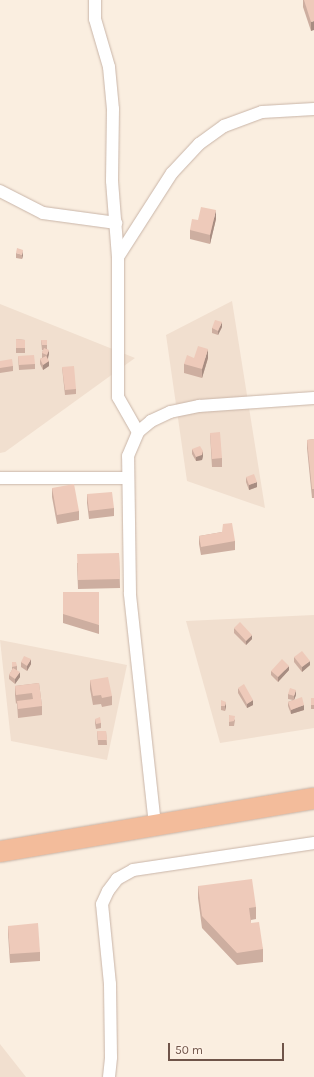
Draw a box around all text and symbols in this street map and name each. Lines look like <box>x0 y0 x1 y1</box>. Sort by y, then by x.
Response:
scale bar <box>170 1035 286 1061</box>
text: 50 m <box>175 1043 203 1057</box>

